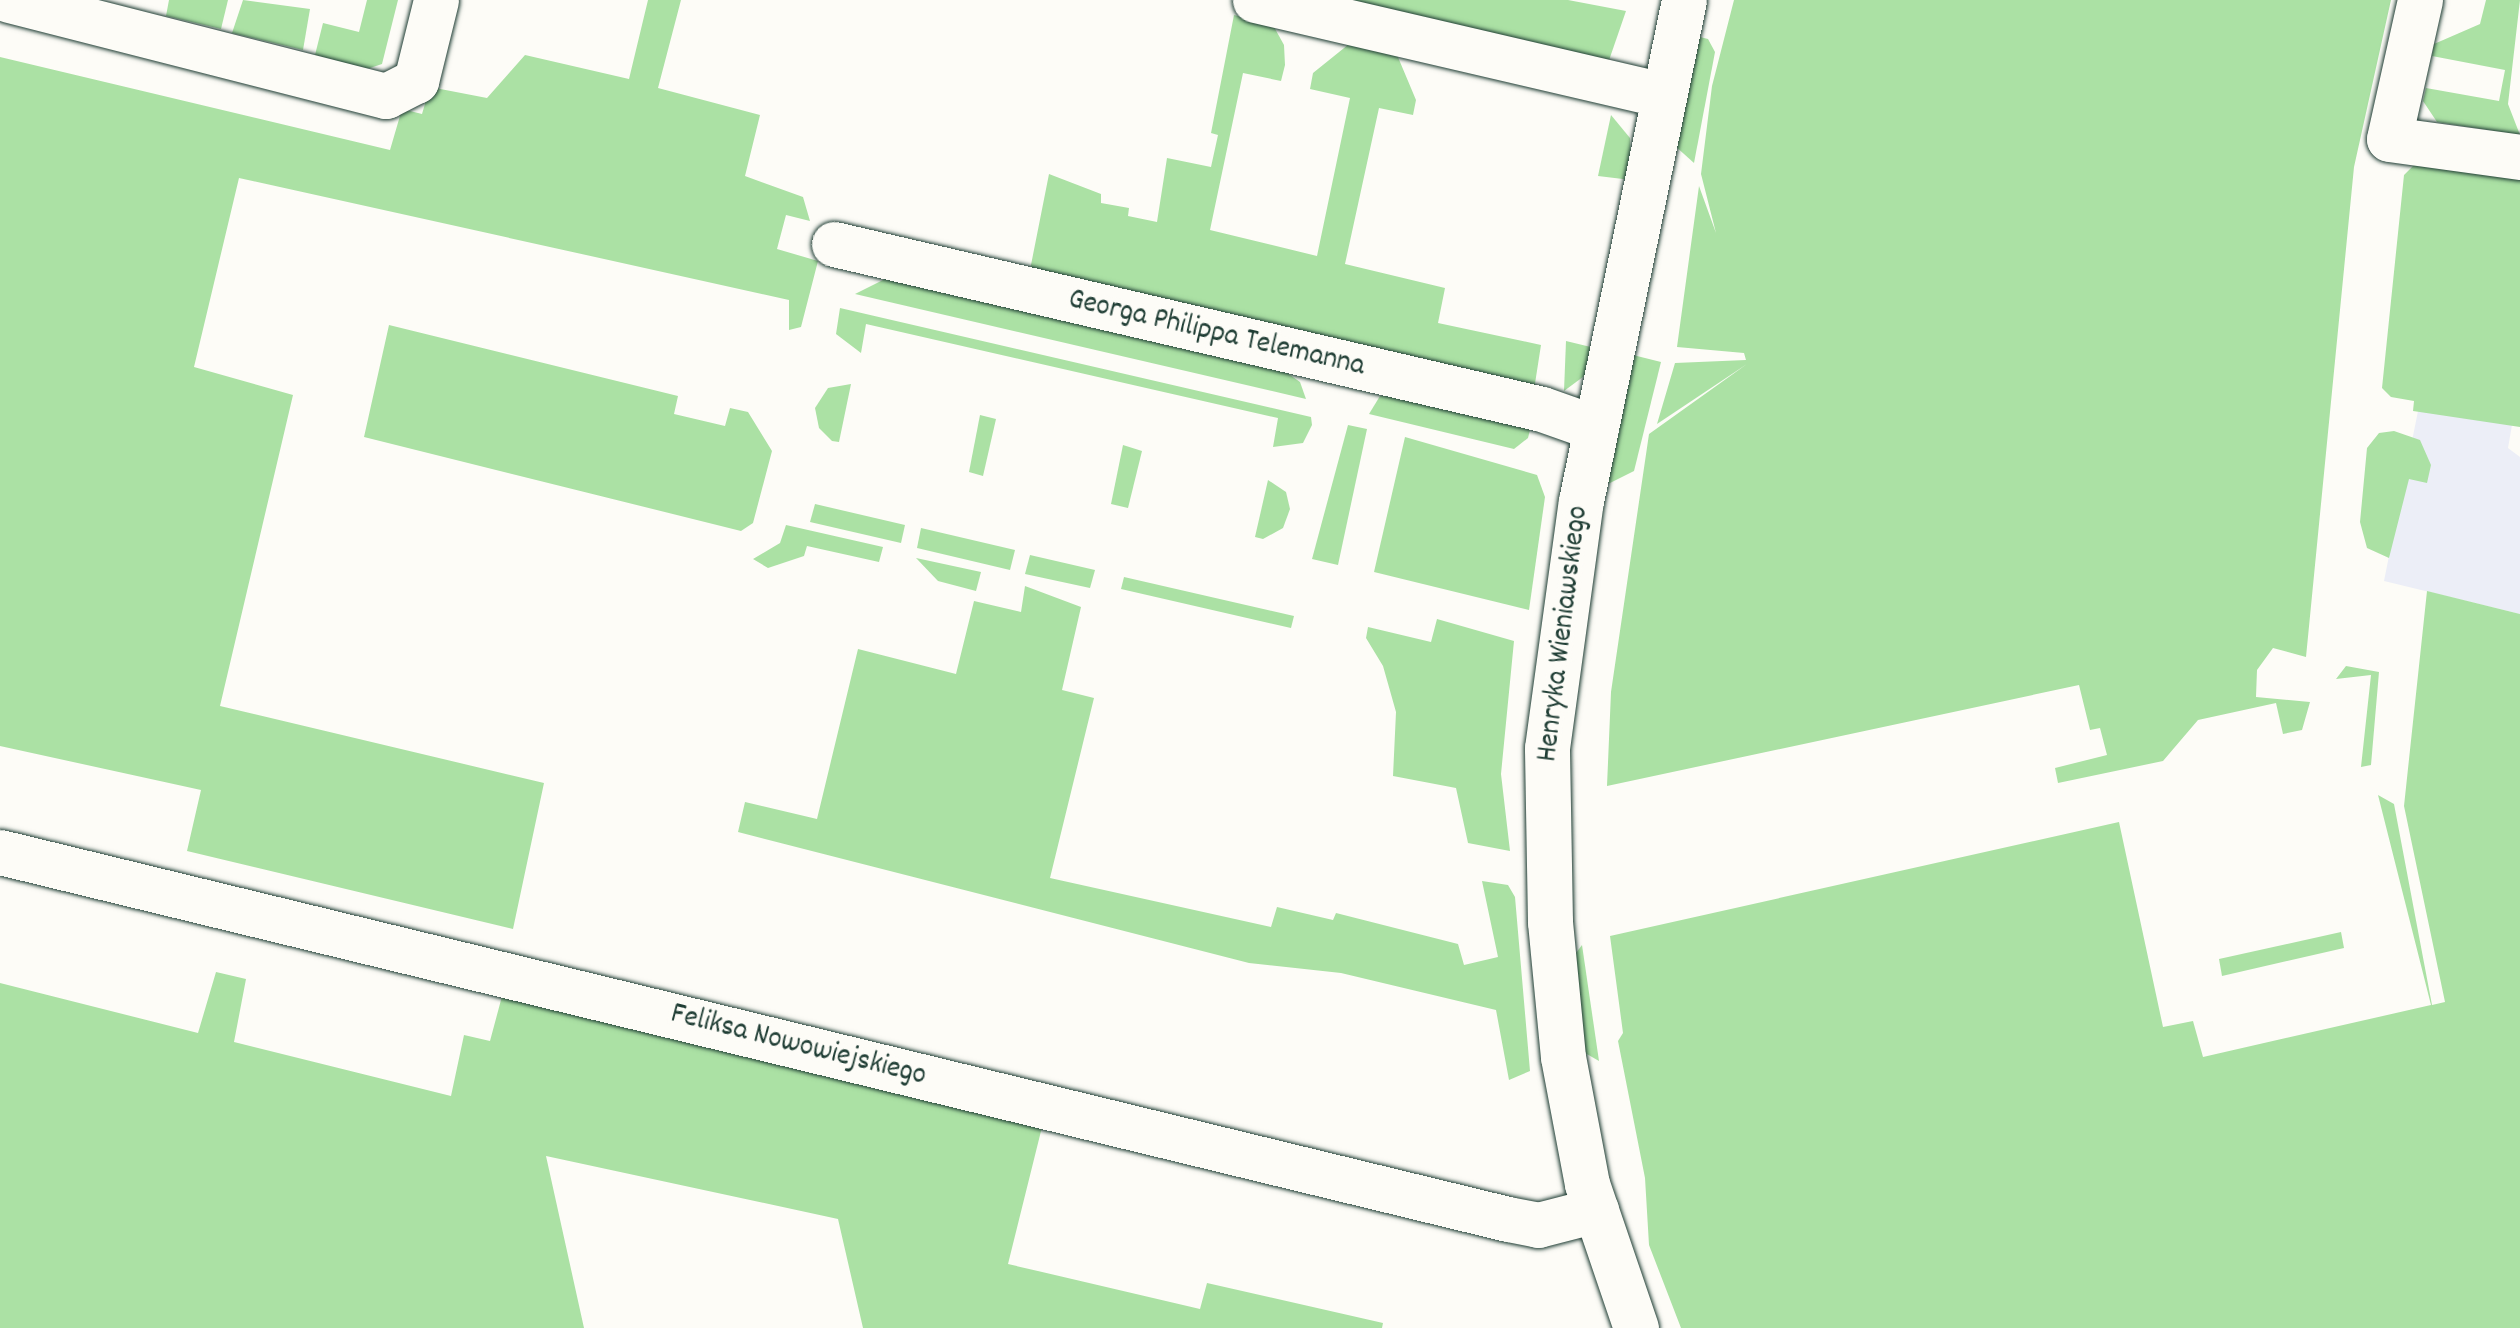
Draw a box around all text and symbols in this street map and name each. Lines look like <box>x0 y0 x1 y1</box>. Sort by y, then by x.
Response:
street label: Georga Philippa Telemanna <box>1064 283 1368 387</box>
street label: Henryka Wieniawskiego <box>1531 504 1599 764</box>
street label: Feliksa Nowowiejskiego <box>667 998 929 1096</box>

